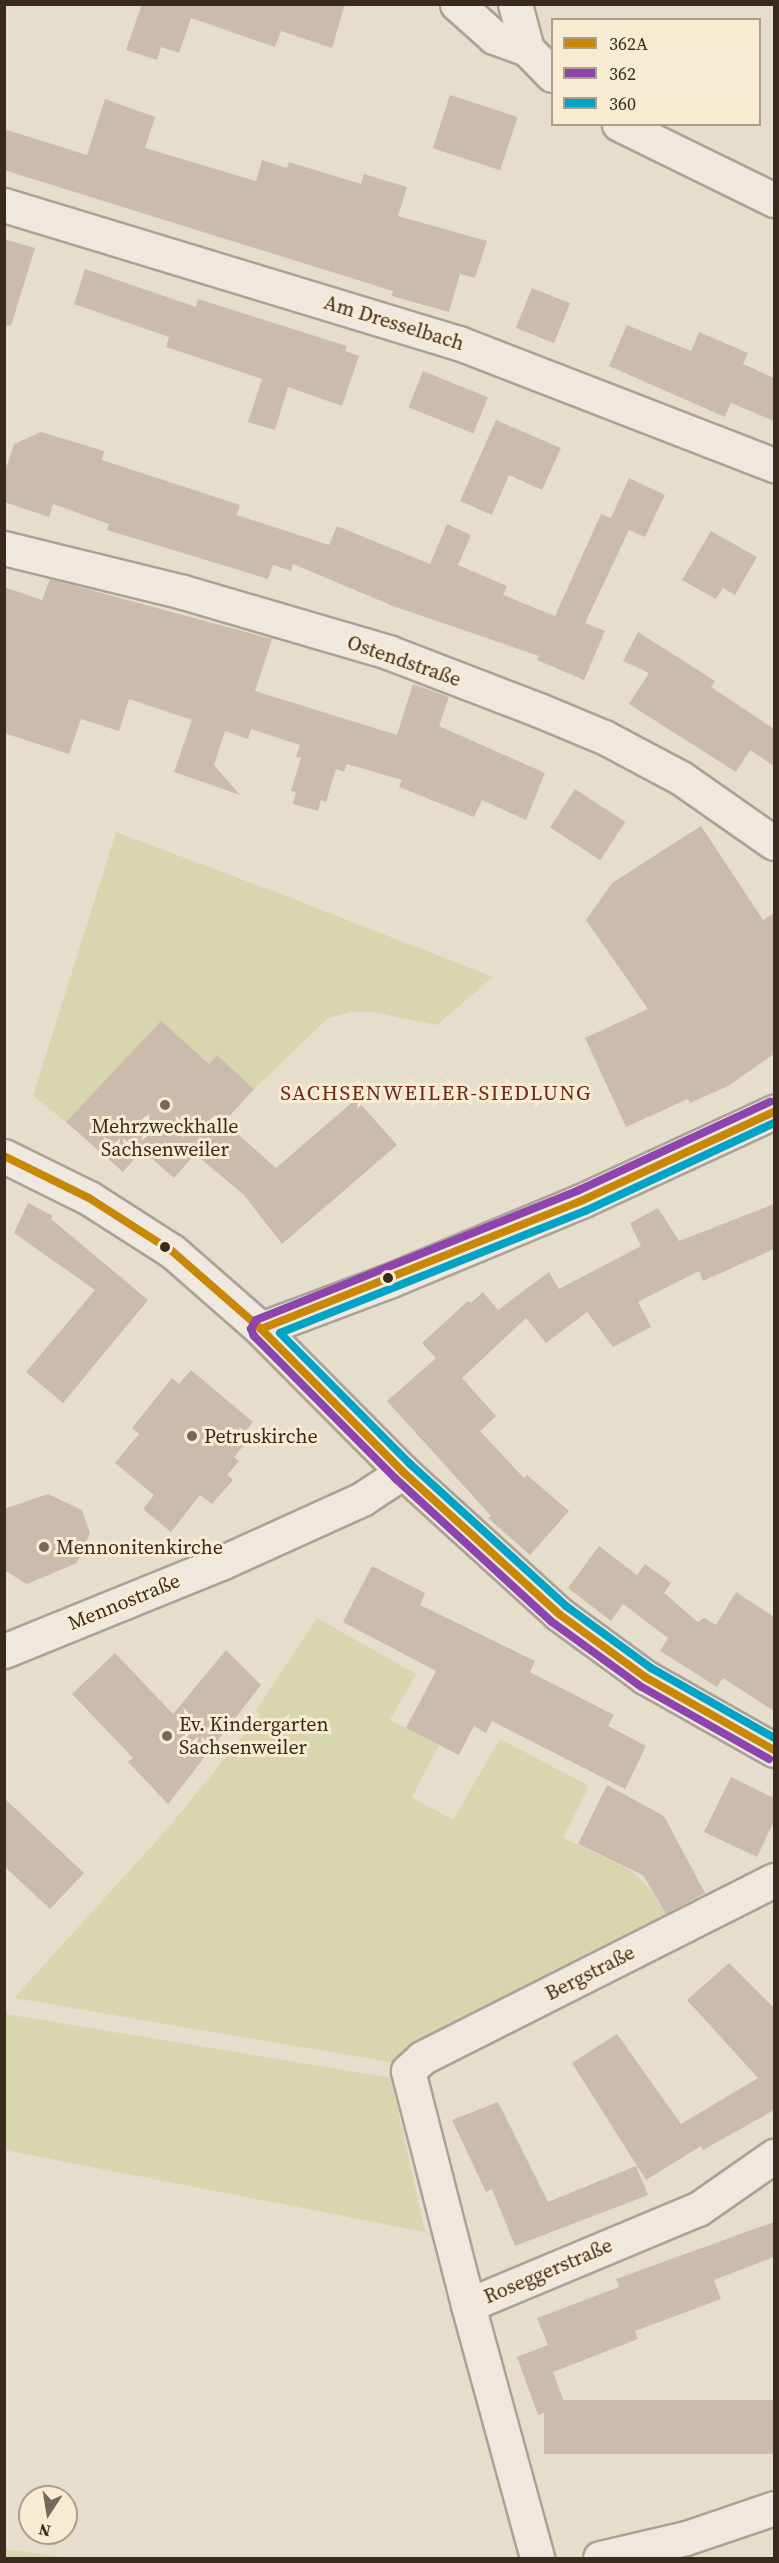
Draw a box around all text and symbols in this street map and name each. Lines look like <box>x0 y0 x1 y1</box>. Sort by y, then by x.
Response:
legend <box>551 18 761 126</box>
text: 362A <box>609 31 648 56</box>
text: 362 <box>609 61 636 86</box>
text: 360 <box>609 91 636 116</box>
street label: Am Dresselbach <box>321 290 467 356</box>
street label: Ostendstraße <box>344 630 464 692</box>
district label: SACHSENWEILER-SIEDLUNG <box>280 1080 592 1106</box>
marker: Mehrzweckhalle Sachsenweiler <box>158 1098 172 1112</box>
place label: Mehrzweckhalle Sachsenweiler <box>91 1114 239 1161</box>
unlabelled marker <box>159 1241 171 1253</box>
unlabelled marker <box>382 1272 394 1284</box>
place label: Petruskirche <box>204 1424 318 1448</box>
marker: Petruskirche <box>185 1429 199 1443</box>
place label: Mennonitenkirche <box>56 1535 223 1559</box>
marker: Mennonitenkirche <box>37 1540 51 1554</box>
street label: Mennostraße <box>64 1569 184 1635</box>
place label: Ev. Kindergarten Sachsenweiler <box>179 1712 328 1759</box>
marker: Ev. Kindergarten Sachsenweiler <box>160 1729 174 1743</box>
street label: Bergstraße <box>541 1940 639 2006</box>
street label: Roseggerstraße <box>480 2233 616 2309</box>
north arrow <box>18 2485 78 2545</box>
text: N <box>37 2519 53 2543</box>

